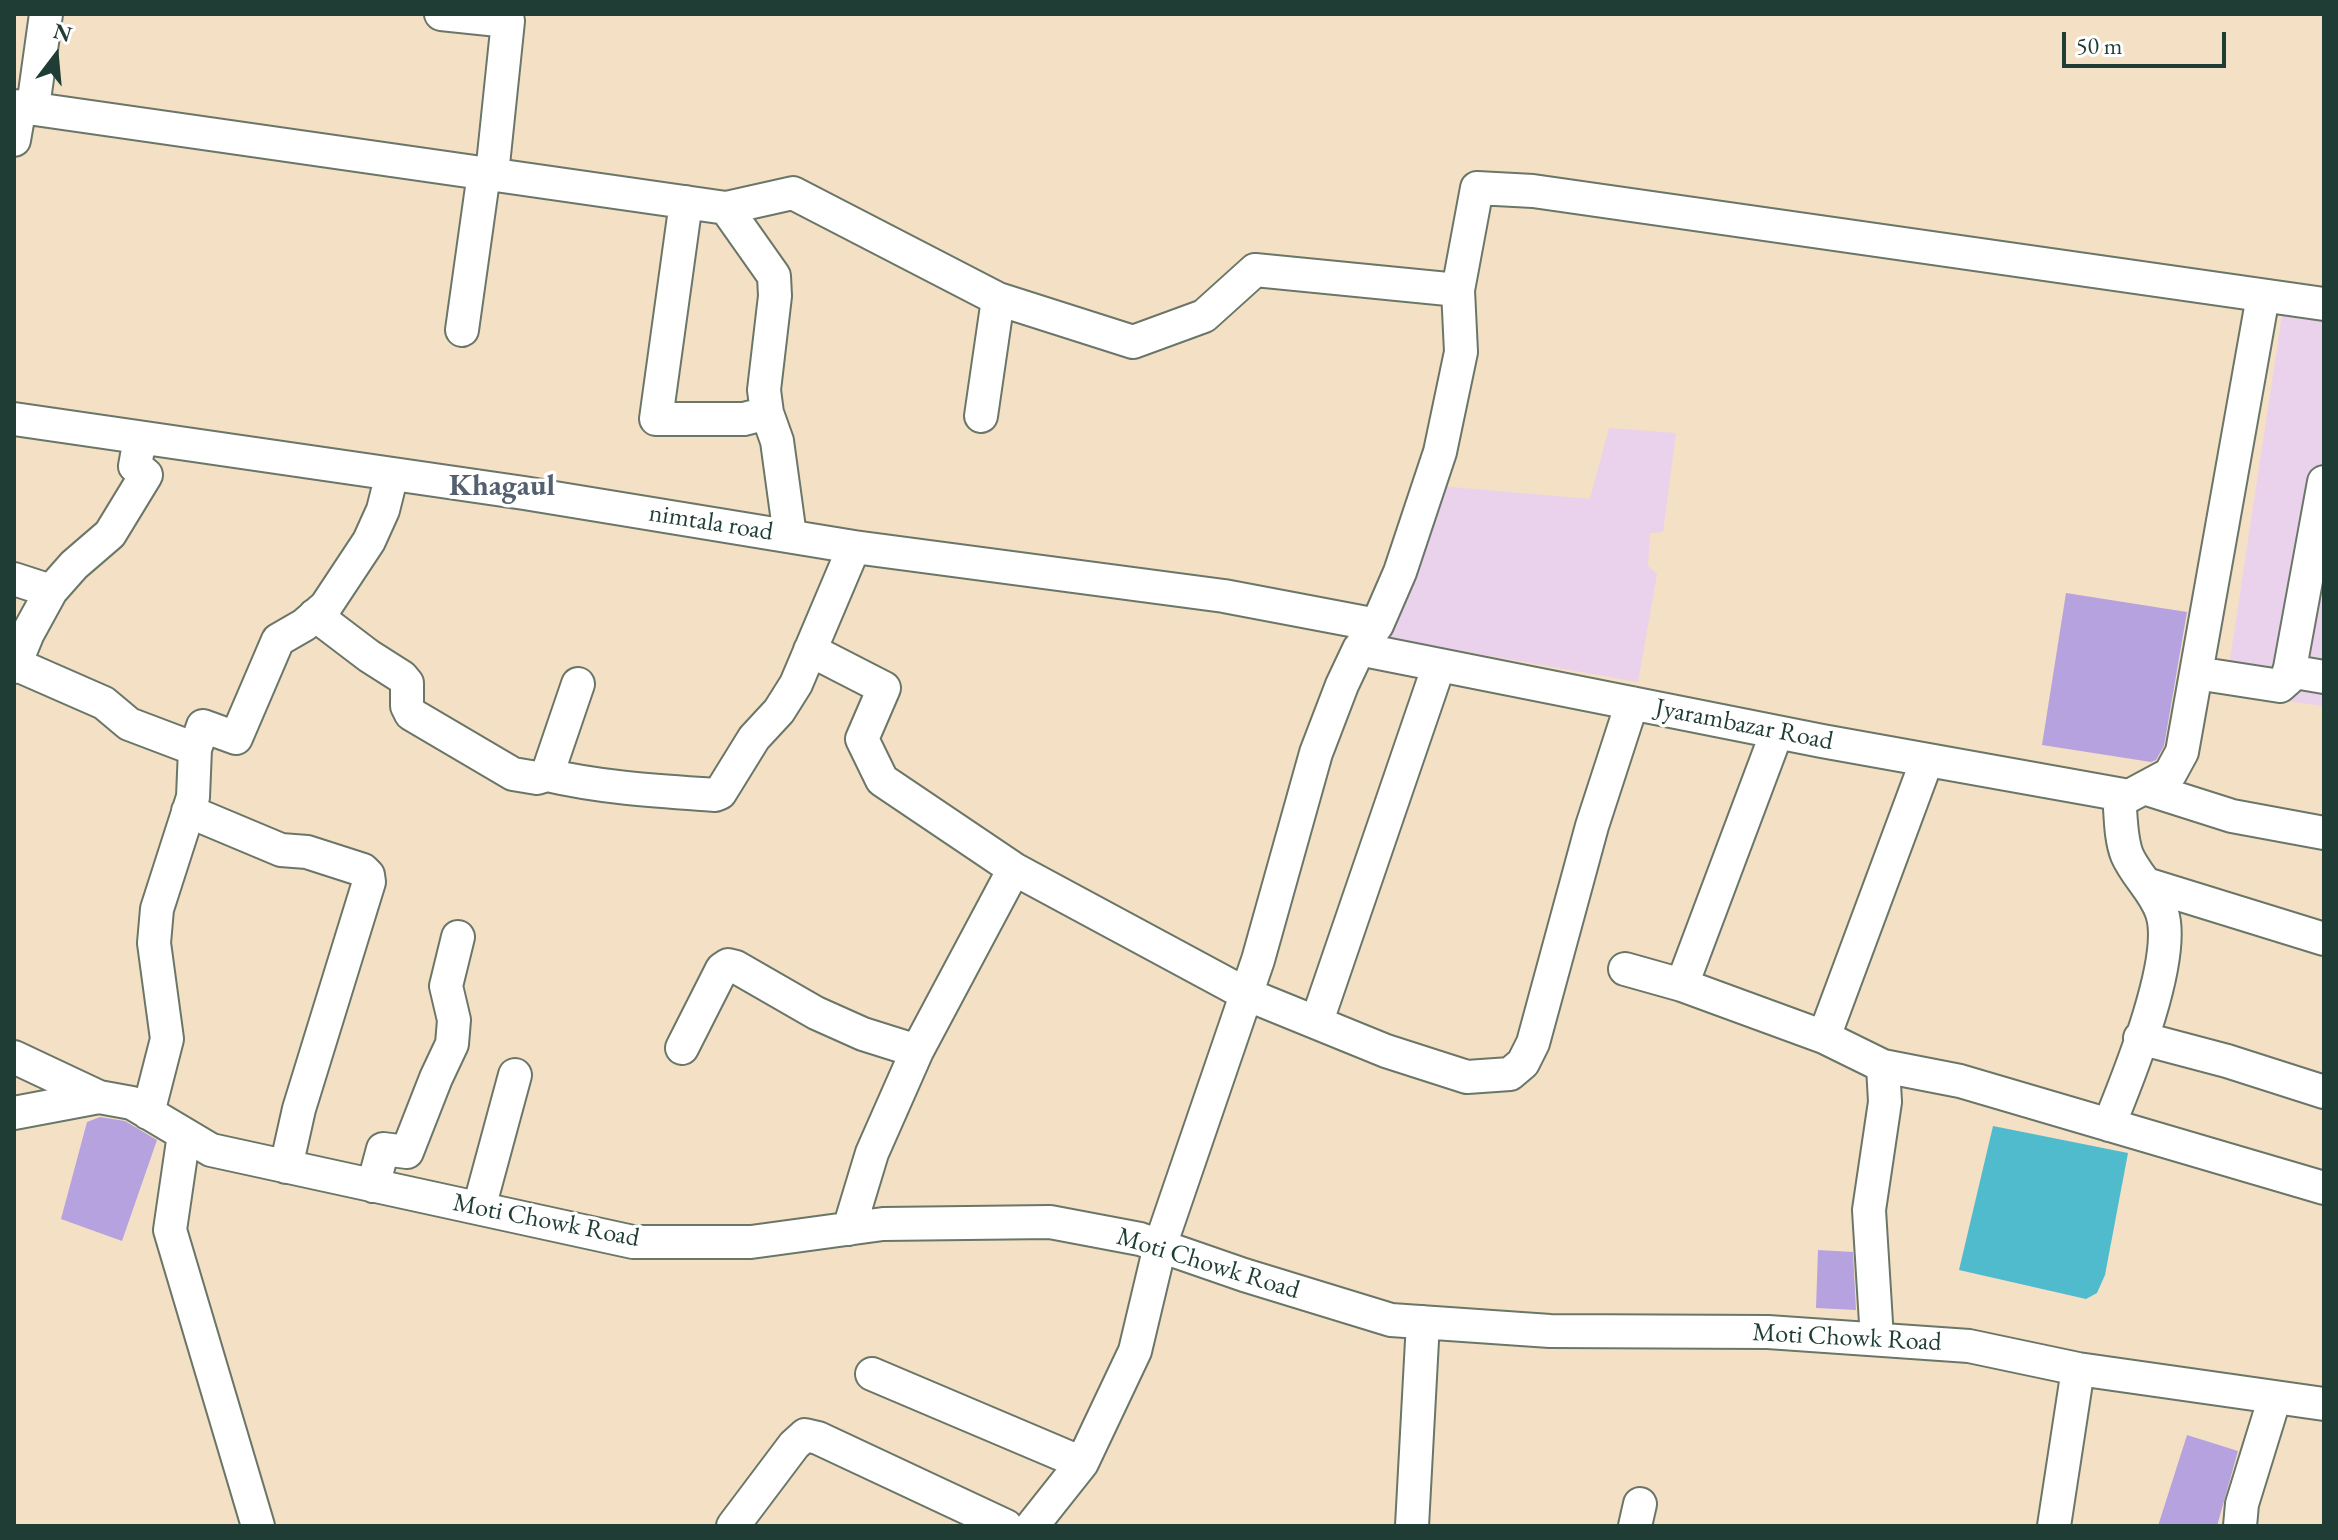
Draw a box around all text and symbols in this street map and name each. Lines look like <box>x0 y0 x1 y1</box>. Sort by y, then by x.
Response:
north arrow <box>16 16 96 96</box>
text: N <box>50 16 75 49</box>
scale bar <box>2066 16 2230 66</box>
text: 50 m <box>2076 30 2123 61</box>
district label: Khagaul <box>449 469 555 505</box>
street label: nimtala road <box>647 498 775 548</box>
street label: Jyarambazar Road <box>1652 692 1836 758</box>
street label: Moti Chowk Road <box>450 1188 642 1254</box>
street label: Moti Chowk Road <box>1113 1221 1303 1307</box>
street label: Moti Chowk Road <box>1752 1317 1942 1359</box>

